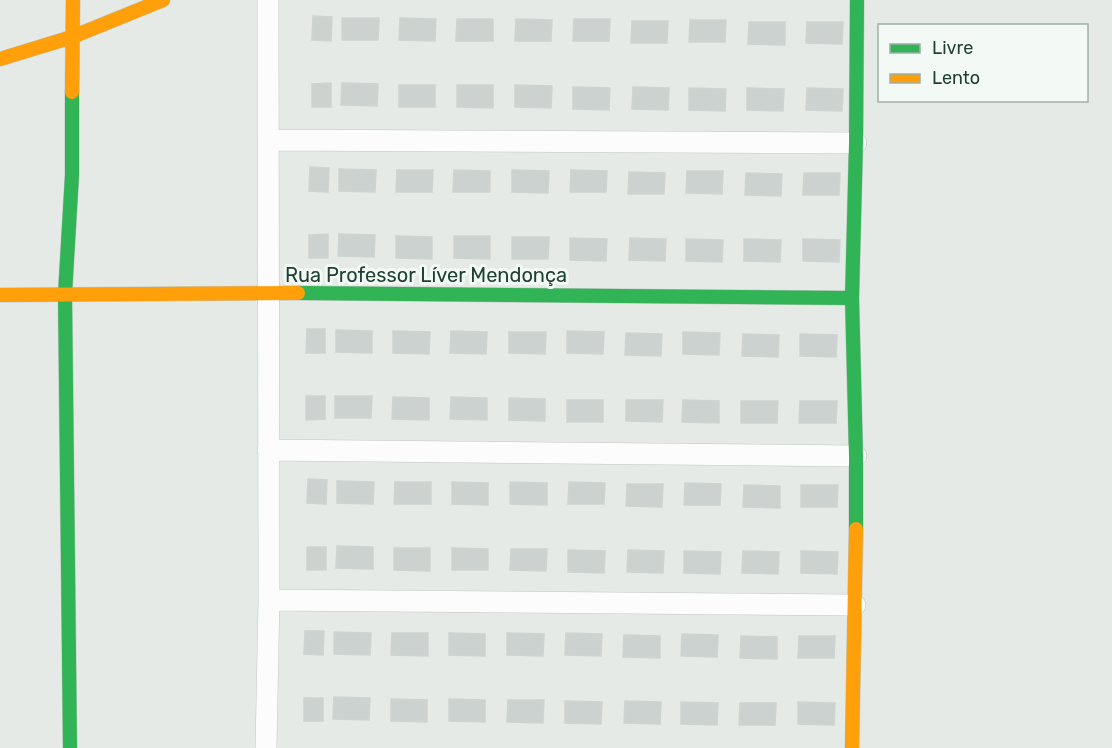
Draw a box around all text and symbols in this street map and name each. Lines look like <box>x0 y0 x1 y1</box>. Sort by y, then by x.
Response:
legend <box>878 24 1088 102</box>
text: Livre <box>932 37 973 59</box>
text: Lento <box>932 67 980 89</box>
street label: Rua Professor Líver Mendonça <box>285 263 567 287</box>

